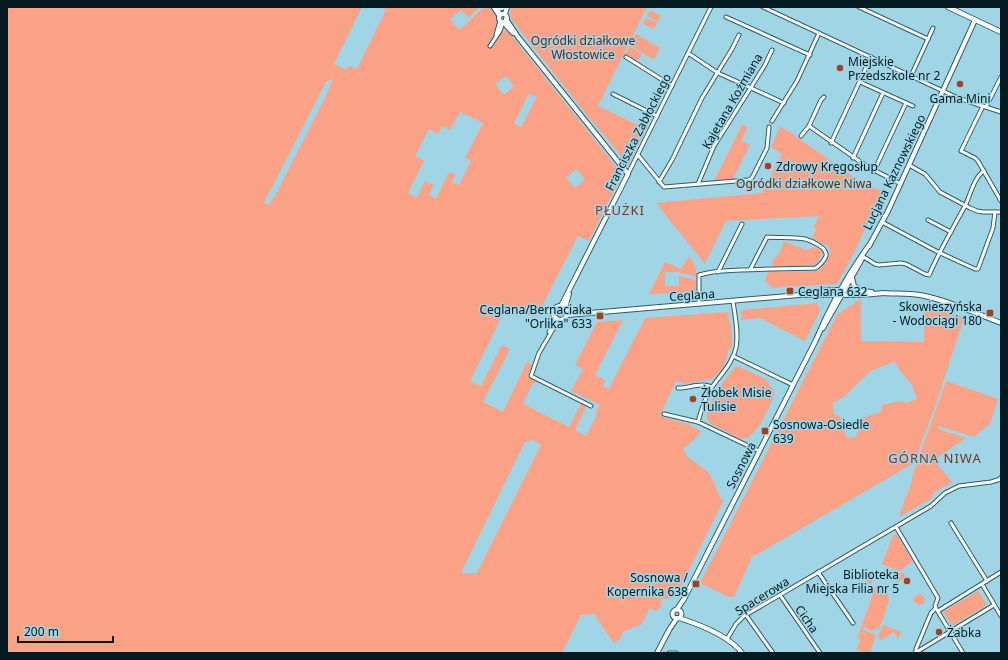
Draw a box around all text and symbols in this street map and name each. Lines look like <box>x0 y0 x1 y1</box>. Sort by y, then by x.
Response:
park label: Ogródki działkowe Włostowice <box>531 32 635 63</box>
street label: Kajetana Koźmiana <box>698 50 766 152</box>
place label: Miejskie Przedszkole nr 2 <box>848 53 941 84</box>
marker: Miejskie Przedszkole nr 2 <box>835 63 845 73</box>
street label: Franciszka Zabłockiego <box>601 70 675 194</box>
marker: Gama Mini <box>955 79 965 89</box>
place label: Gama Mini <box>929 90 991 107</box>
street label: Lucjana Kaznowskiego <box>859 111 929 233</box>
place label: Zdrowy Kręgosłup <box>776 158 878 175</box>
marker: Zdrowy Kręgosłup <box>763 161 773 171</box>
park label: Ogródki działkowe Niwa <box>736 175 872 192</box>
district label: PŁUŻKI <box>595 201 645 219</box>
place label: Ceglana 632 <box>798 283 868 300</box>
street label: Ceglana <box>669 285 715 305</box>
marker: Ceglana 632 <box>785 286 795 296</box>
place label: Skowieszyńska - Wodociągi 180 <box>892 298 982 329</box>
place label: Ceglana/Bernaciaka "Orlika" 633 <box>479 301 592 332</box>
marker: Skowieszyńska - Wodociągi 180 <box>985 308 995 318</box>
marker: Ceglana/Bernaciaka "Orlika" 633 <box>595 311 605 321</box>
place label: Żłobek Misie Tulisie <box>701 384 772 415</box>
marker: Żłobek Misie Tulisie <box>688 394 698 404</box>
place label: Sosnowa-Osiedle 639 <box>773 416 870 447</box>
marker: Sosnowa-Osiedle 639 <box>760 426 770 436</box>
street label: Sosnowa <box>722 439 760 491</box>
district label: GÓRNA NIWA <box>888 449 982 467</box>
place label: Biblioteka Miejska Filia nr 5 <box>805 566 899 597</box>
place label: Sosnowa / Kopernika 638 <box>607 569 689 600</box>
street label: Spacerowa <box>732 573 792 619</box>
marker: Biblioteka Miejska Filia nr 5 <box>902 576 912 586</box>
marker: Sosnowa / Kopernika 638 <box>691 579 701 589</box>
street label: Cicha <box>791 602 823 636</box>
scale bar <box>18 618 113 644</box>
text: 200 m <box>24 623 59 640</box>
place label: Żabka <box>947 624 981 641</box>
marker: Żabka <box>934 627 944 637</box>

